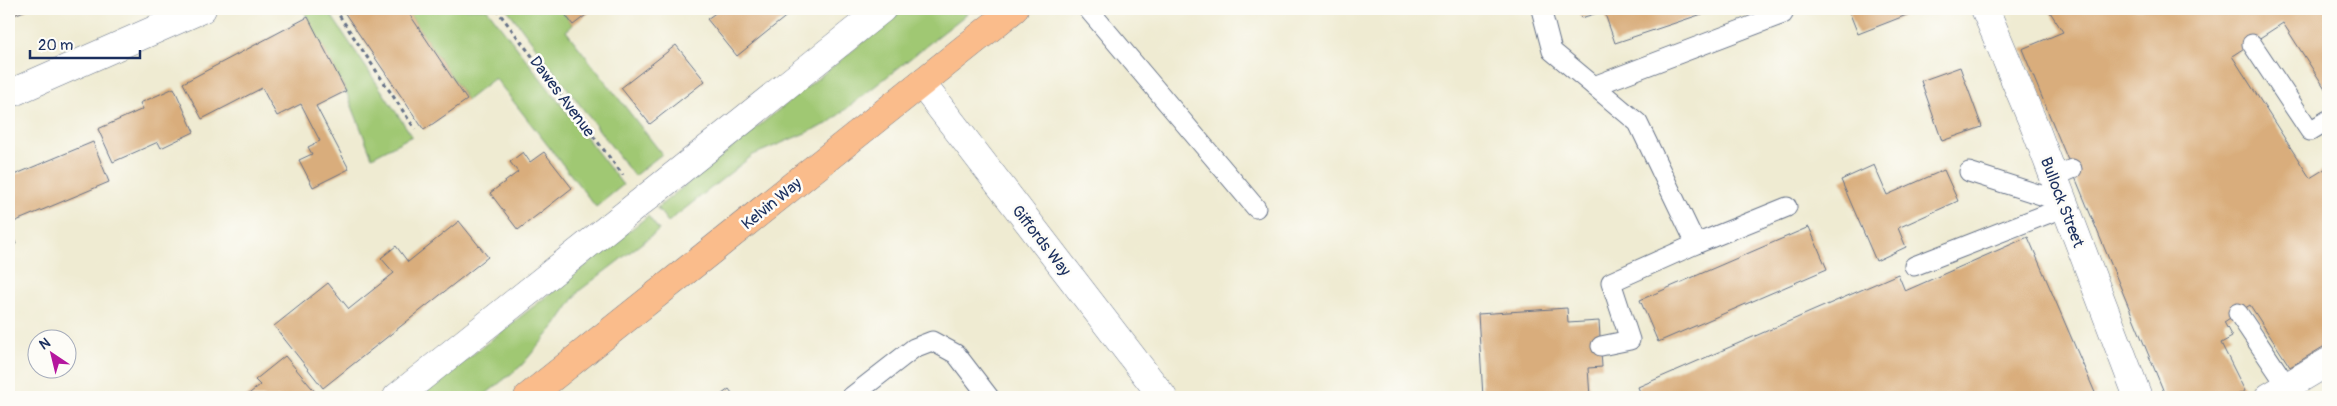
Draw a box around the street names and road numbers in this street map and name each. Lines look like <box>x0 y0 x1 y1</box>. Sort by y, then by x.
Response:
street label: Dawes Avenue <box>525 52 599 141</box>
street label: Bullock Street <box>2036 154 2089 251</box>
street label: Kelvin Way <box>737 173 806 234</box>
street label: Giffords Way <box>1007 201 1075 280</box>

